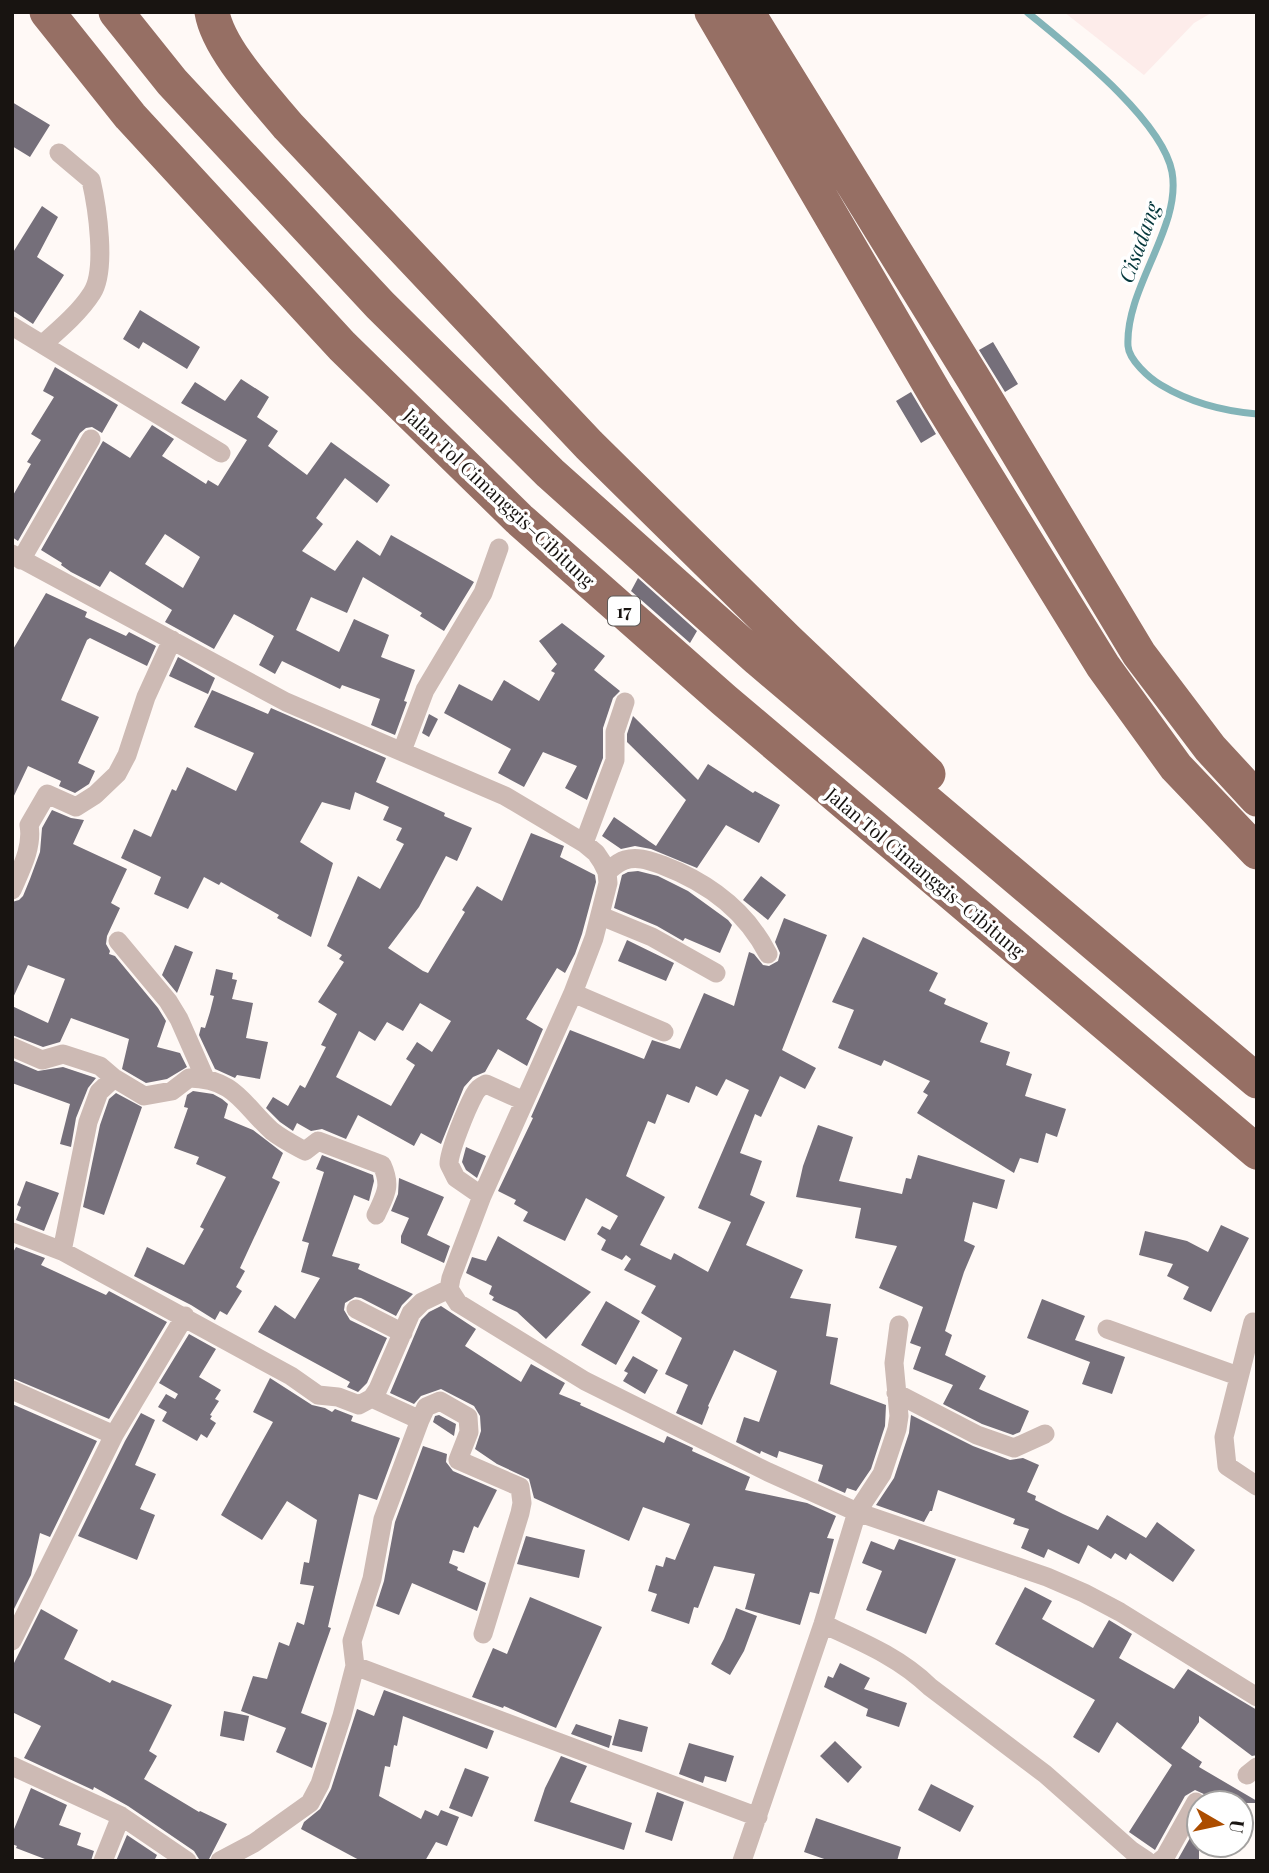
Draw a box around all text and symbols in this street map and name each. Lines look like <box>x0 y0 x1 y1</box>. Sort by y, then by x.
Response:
water label: Cisadang <box>1111 197 1166 286</box>
street label: Jalan Tol Cimanggis–Cibitung <box>398 401 601 592</box>
road number: 17 <box>608 596 640 626</box>
street label: Jalan Tol Cimanggis–Cibitung <box>820 780 1031 963</box>
north arrow <box>1185 1789 1255 1859</box>
text: U <box>1224 1818 1252 1835</box>

